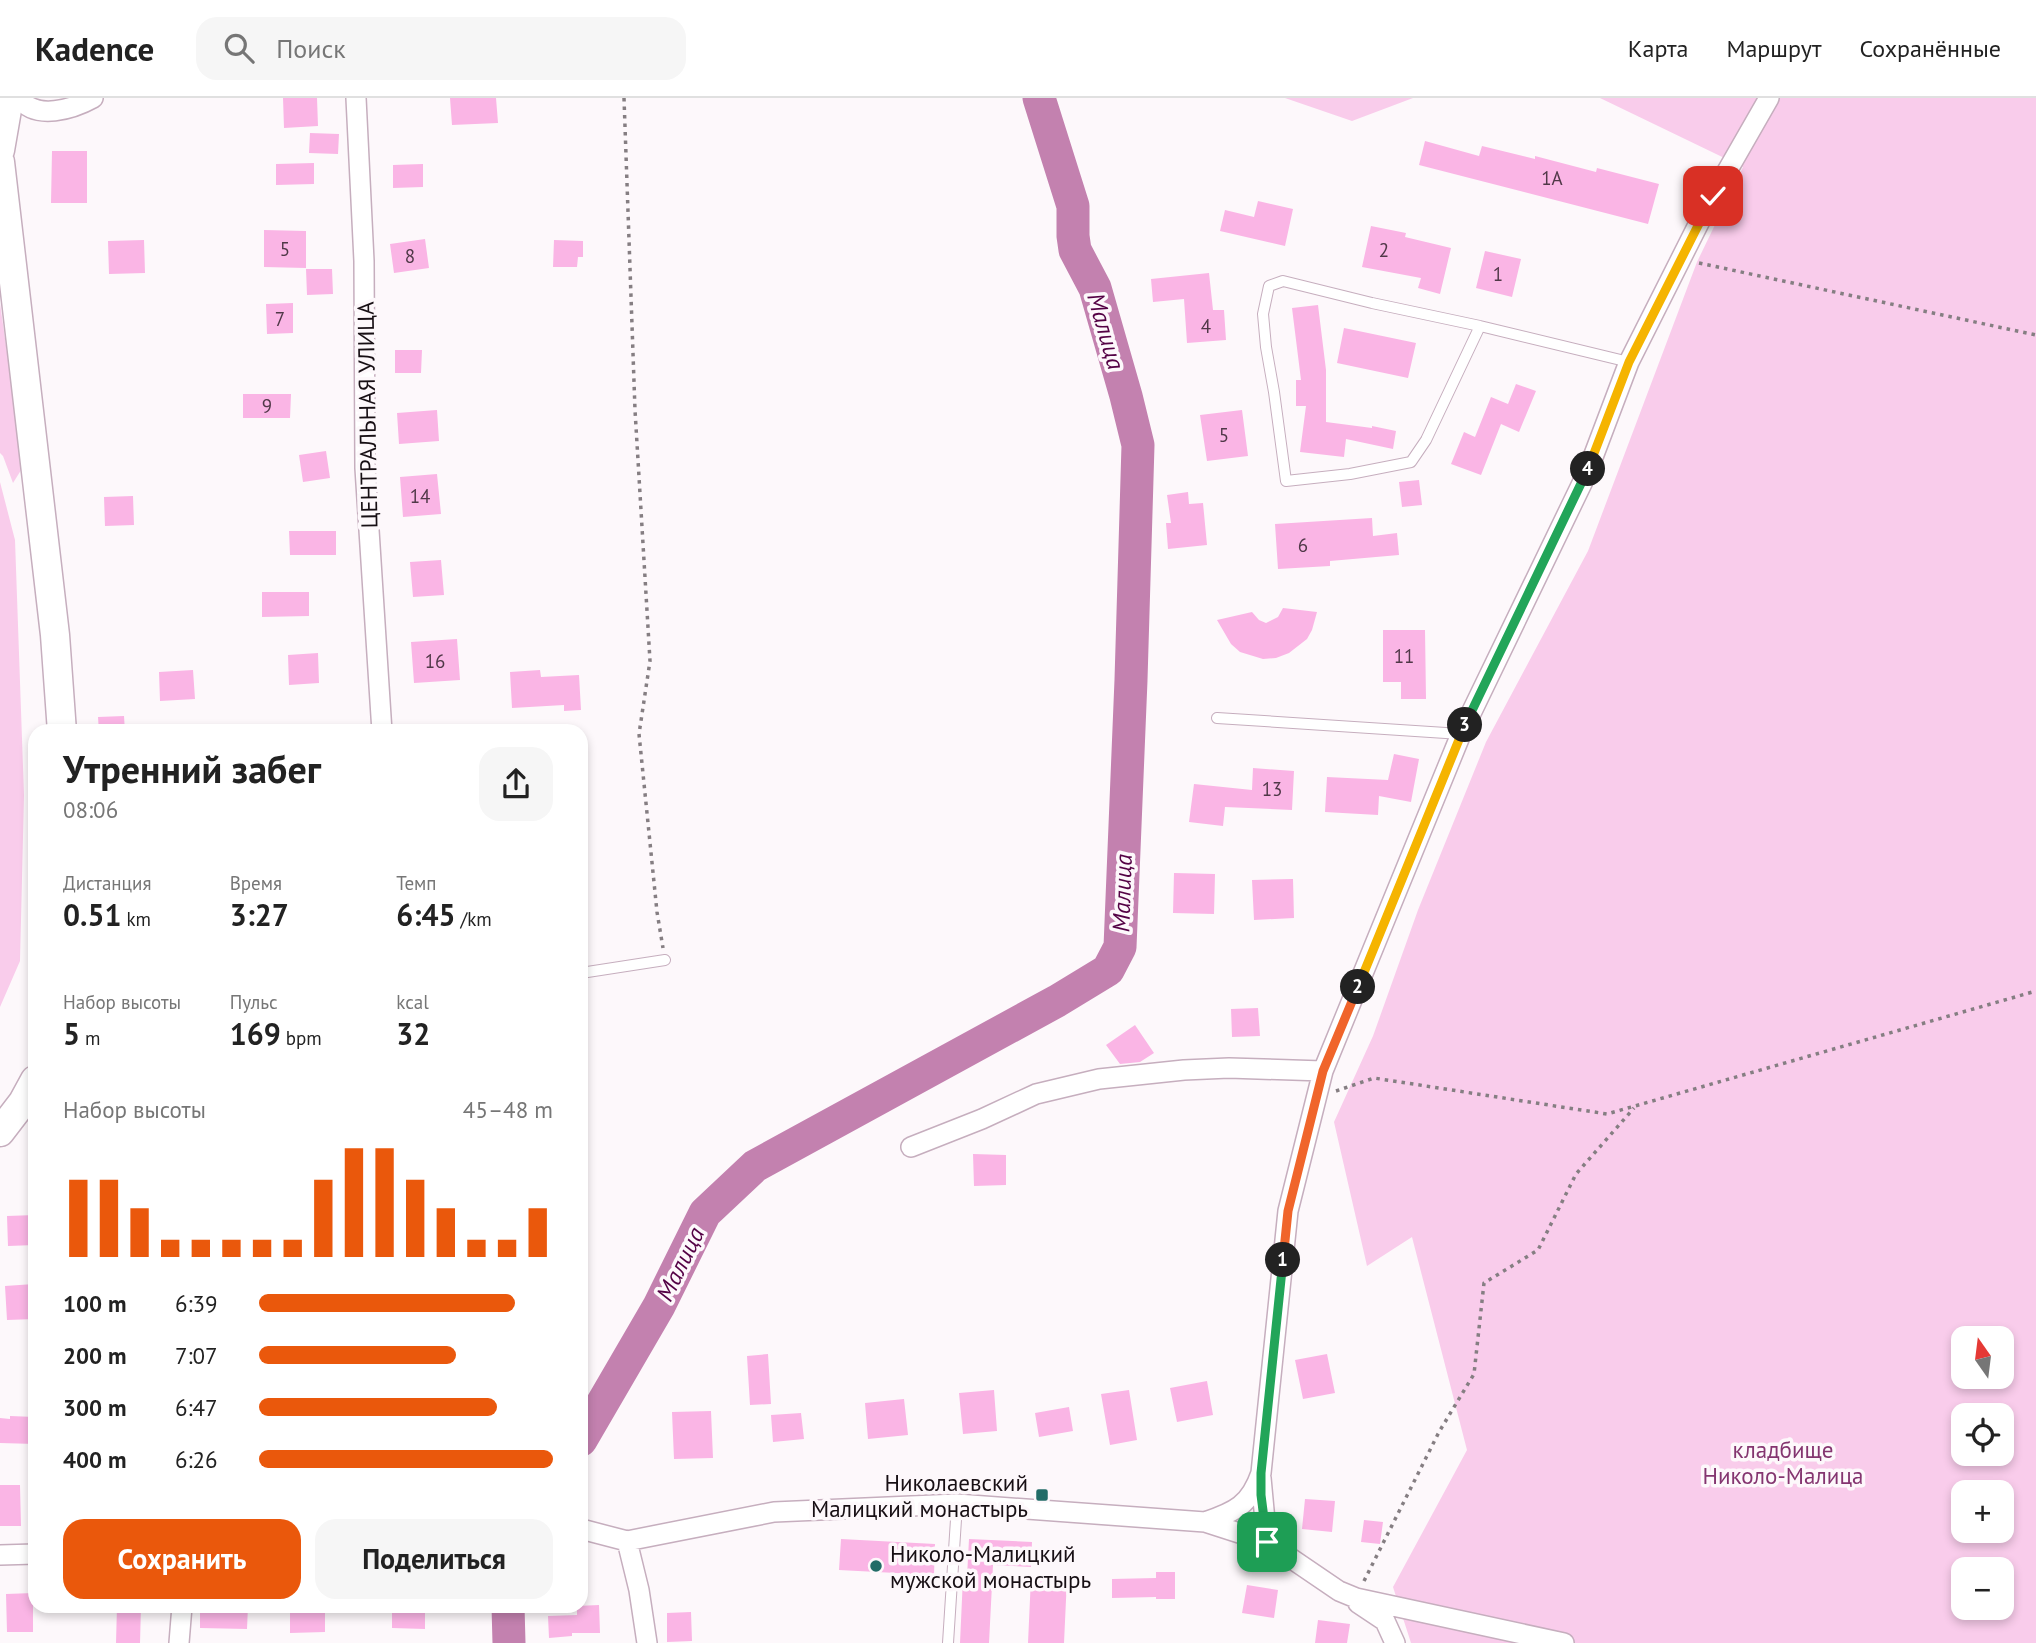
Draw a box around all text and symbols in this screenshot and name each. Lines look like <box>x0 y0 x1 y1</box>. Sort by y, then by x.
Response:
search box <box>196 17 686 80</box>
text: Kadence <box>35 27 154 70</box>
icon: search <box>220 29 258 67</box>
text: Поиск <box>276 32 346 65</box>
text: Карта <box>1628 33 1688 64</box>
text: Маршрут <box>1726 33 1821 64</box>
text: Сохранённые <box>1859 33 2001 64</box>
house number: 1А <box>1541 166 1563 190</box>
pin <box>1683 166 1743 226</box>
icon: check <box>1694 177 1732 215</box>
house number: 5 <box>280 237 290 261</box>
house number: 2 <box>1379 238 1389 262</box>
house number: 8 <box>405 244 415 268</box>
house number: 1 <box>1493 262 1503 286</box>
water label: Малица <box>1080 289 1132 373</box>
street label: ЦЕНТРАЛЬНАЯ УЛИЦА <box>351 301 383 529</box>
house number: 7 <box>275 307 285 331</box>
house number: 4 <box>1201 314 1211 338</box>
house number: 9 <box>262 394 272 418</box>
house number: 5 <box>1219 423 1229 447</box>
pin: 4 <box>1570 452 1606 486</box>
text: 4 <box>1582 456 1593 480</box>
house number: 14 <box>410 484 430 508</box>
house number: 6 <box>1298 533 1308 557</box>
house number: 11 <box>1394 644 1414 668</box>
house number: 16 <box>425 649 445 673</box>
pin: 3 <box>1448 708 1482 742</box>
text: 3 <box>1459 712 1470 736</box>
text: Утренний забег <box>63 744 321 793</box>
button: share <box>479 747 553 821</box>
house number: 13 <box>1262 777 1282 801</box>
text: 08:06 <box>63 795 118 824</box>
water label: Малица <box>1105 853 1139 933</box>
text: Дистанция <box>63 871 151 895</box>
text: Время <box>230 871 282 895</box>
text: Темп <box>396 871 437 895</box>
text: 0.51 <box>63 895 121 934</box>
text: 3:27 <box>230 895 289 934</box>
text: 6:45 <box>396 895 455 934</box>
text: km <box>121 907 151 931</box>
text: /km <box>455 907 492 931</box>
pin: 2 <box>1340 970 1376 1004</box>
text: 2 <box>1352 974 1363 998</box>
text: Набор высоты <box>63 990 181 1014</box>
text: Пульс <box>230 990 278 1014</box>
text: kcal <box>396 990 429 1014</box>
text: 5 <box>63 1014 80 1053</box>
text: 169 <box>230 1014 281 1053</box>
text: 32 <box>396 1014 430 1053</box>
text: m <box>80 1026 101 1050</box>
text: bpm <box>281 1026 322 1050</box>
text: Набор высоты <box>63 1095 206 1124</box>
text: 45–48 m <box>463 1095 553 1124</box>
water label: Малица <box>649 1222 711 1306</box>
pin: 1 <box>1266 1242 1300 1278</box>
text: 1 <box>1277 1247 1288 1271</box>
text: 100 m <box>63 1289 126 1318</box>
text: 6:39 <box>175 1289 218 1318</box>
north arrow <box>1951 1326 2014 1390</box>
map controls <box>1951 1326 2014 1620</box>
text: 200 m <box>63 1341 126 1370</box>
text: 7:07 <box>175 1341 218 1370</box>
text: 300 m <box>63 1393 126 1422</box>
text: 6:47 <box>175 1393 218 1422</box>
button: locate <box>1951 1403 2014 1466</box>
park label: кладбище Николо-Малица <box>1703 1435 1863 1490</box>
text: 400 m <box>63 1445 126 1474</box>
text: 6:26 <box>175 1445 218 1474</box>
place label: Николаевский Малицкий монастырь <box>811 1468 1028 1523</box>
button: + <box>1951 1480 2014 1543</box>
marker: Николаевский Малицкий монастырь <box>1034 1487 1050 1503</box>
pin <box>1237 1512 1297 1572</box>
button: Сохранить <box>63 1519 301 1599</box>
button: Поделиться <box>315 1519 553 1599</box>
icon: arrive <box>1248 1523 1286 1561</box>
place label: Николо-Малицкий мужской монастырь <box>890 1539 1091 1594</box>
button: − <box>1951 1557 2014 1620</box>
marker: Николо-Малицкий мужской монастырь <box>868 1558 884 1574</box>

